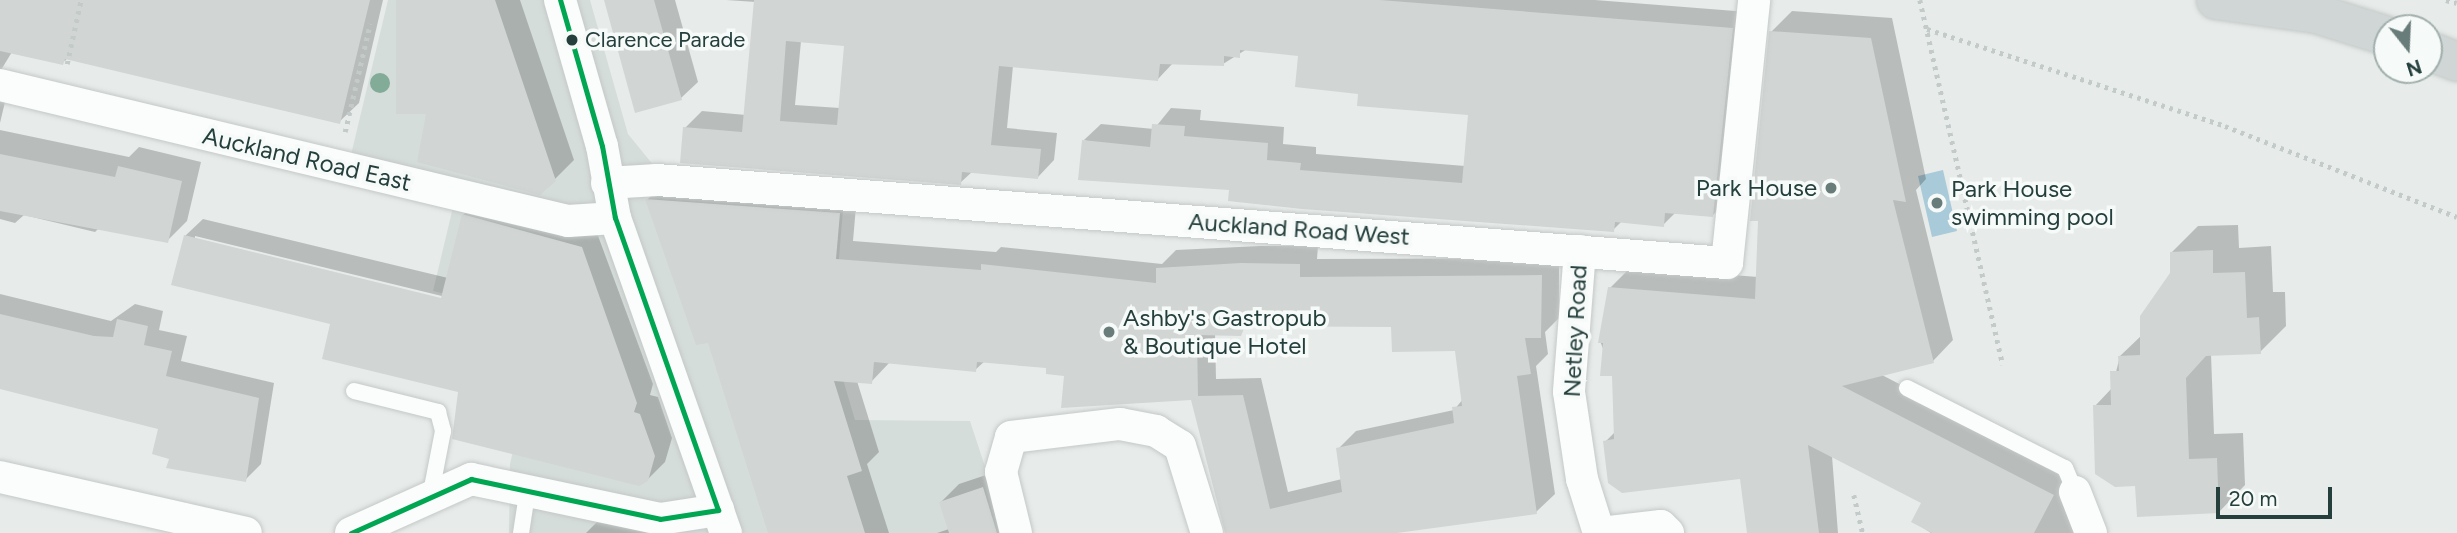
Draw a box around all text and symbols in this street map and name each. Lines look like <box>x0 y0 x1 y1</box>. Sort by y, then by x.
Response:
north arrow <box>2373 14 2443 84</box>
place label: Clarence Parade <box>585 27 745 53</box>
marker: Clarence Parade <box>565 33 579 47</box>
text: N <box>2403 54 2425 81</box>
street label: Auckland Road East <box>200 121 414 197</box>
place label: Park House <box>1696 174 1817 202</box>
place label: Park House swimming pool <box>1951 175 2114 231</box>
marker: Park House <box>1823 180 1839 196</box>
marker: Park House swimming pool <box>1929 195 1945 211</box>
street label: Auckland Road West <box>1187 207 1411 251</box>
street label: Netley Road <box>1557 264 1593 398</box>
place label: Ashby's Gastropub & Boutique Hotel <box>1123 304 1327 360</box>
marker: Ashby's Gastropub & Boutique Hotel <box>1101 324 1117 340</box>
scale bar <box>2219 474 2334 518</box>
text: 20 m <box>2229 486 2277 511</box>

